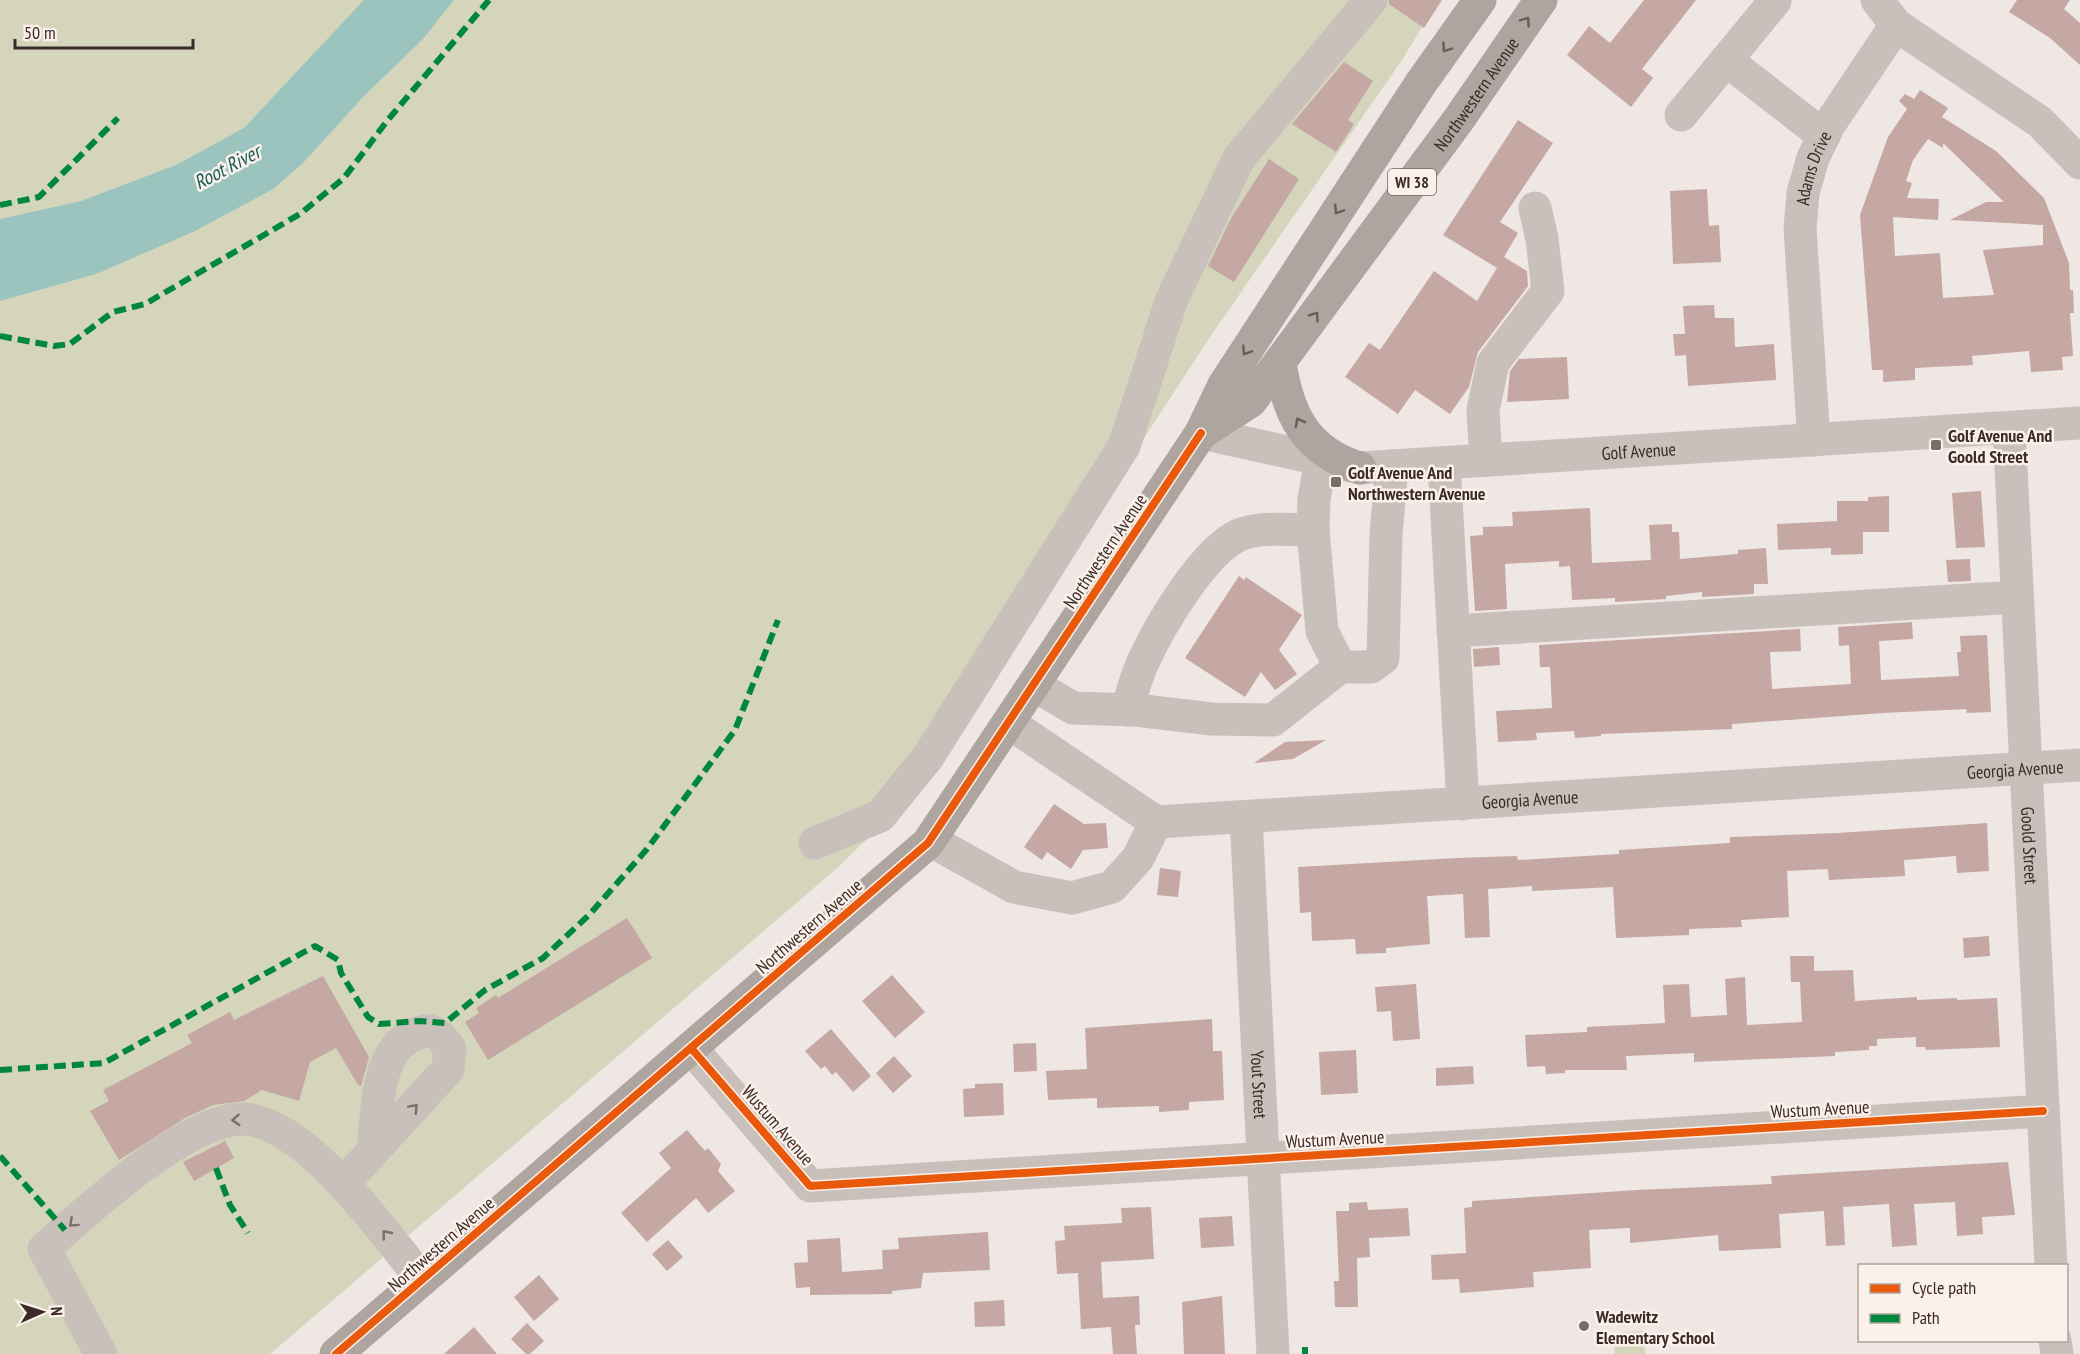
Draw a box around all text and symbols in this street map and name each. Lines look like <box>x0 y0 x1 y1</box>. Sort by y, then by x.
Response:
scale bar <box>15 12 194 50</box>
one-way arrow <box>1519 17 1530 28</box>
text: 50 m <box>24 21 56 44</box>
street label: Northwestern Avenue <box>1428 33 1524 155</box>
one-way arrow <box>1442 41 1453 52</box>
street label: Adams Drive <box>1790 127 1836 206</box>
water label: Root River <box>189 138 267 195</box>
road number: WI 38 <box>1388 169 1436 195</box>
one-way arrow <box>1334 203 1345 214</box>
one-way arrow <box>1307 311 1318 322</box>
one-way arrow <box>1242 345 1253 356</box>
one-way arrow <box>1295 417 1306 428</box>
place label: Golf Avenue And Goold Street <box>1948 424 2052 468</box>
street label: Golf Avenue <box>1601 437 1676 464</box>
marker: Golf Avenue And Goold Street <box>1929 438 1943 452</box>
place label: Golf Avenue And Northwestern Avenue <box>1348 461 1486 505</box>
marker: Golf Avenue And Northwestern Avenue <box>1329 475 1343 489</box>
street label: Northwestern Avenue <box>1058 489 1152 613</box>
street label: Georgia Avenue <box>1966 755 2064 783</box>
street label: Georgia Avenue <box>1481 784 1579 813</box>
street label: Goold Street <box>2016 806 2043 885</box>
street label: Northwestern Avenue <box>751 873 867 979</box>
street label: Yout Street <box>1246 1050 1273 1120</box>
street label: Wustum Avenue <box>737 1080 819 1170</box>
street label: Wustum Avenue <box>1770 1095 1870 1123</box>
one-way arrow <box>407 1105 418 1115</box>
one-way arrow <box>231 1114 240 1127</box>
street label: Wustum Avenue <box>1285 1125 1385 1153</box>
street label: Northwestern Avenue <box>383 1191 499 1297</box>
one-way arrow <box>69 1216 80 1227</box>
one-way arrow <box>382 1230 393 1241</box>
legend <box>1858 1264 2068 1342</box>
text: Cycle path <box>1912 1276 1976 1299</box>
north arrow <box>12 1282 72 1342</box>
place label: Wadewitz Elementary School <box>1595 1305 1715 1349</box>
text: N <box>47 1306 67 1316</box>
text: Path <box>1912 1306 1940 1329</box>
marker: Wadewitz Elementary School <box>1577 1319 1591 1333</box>

